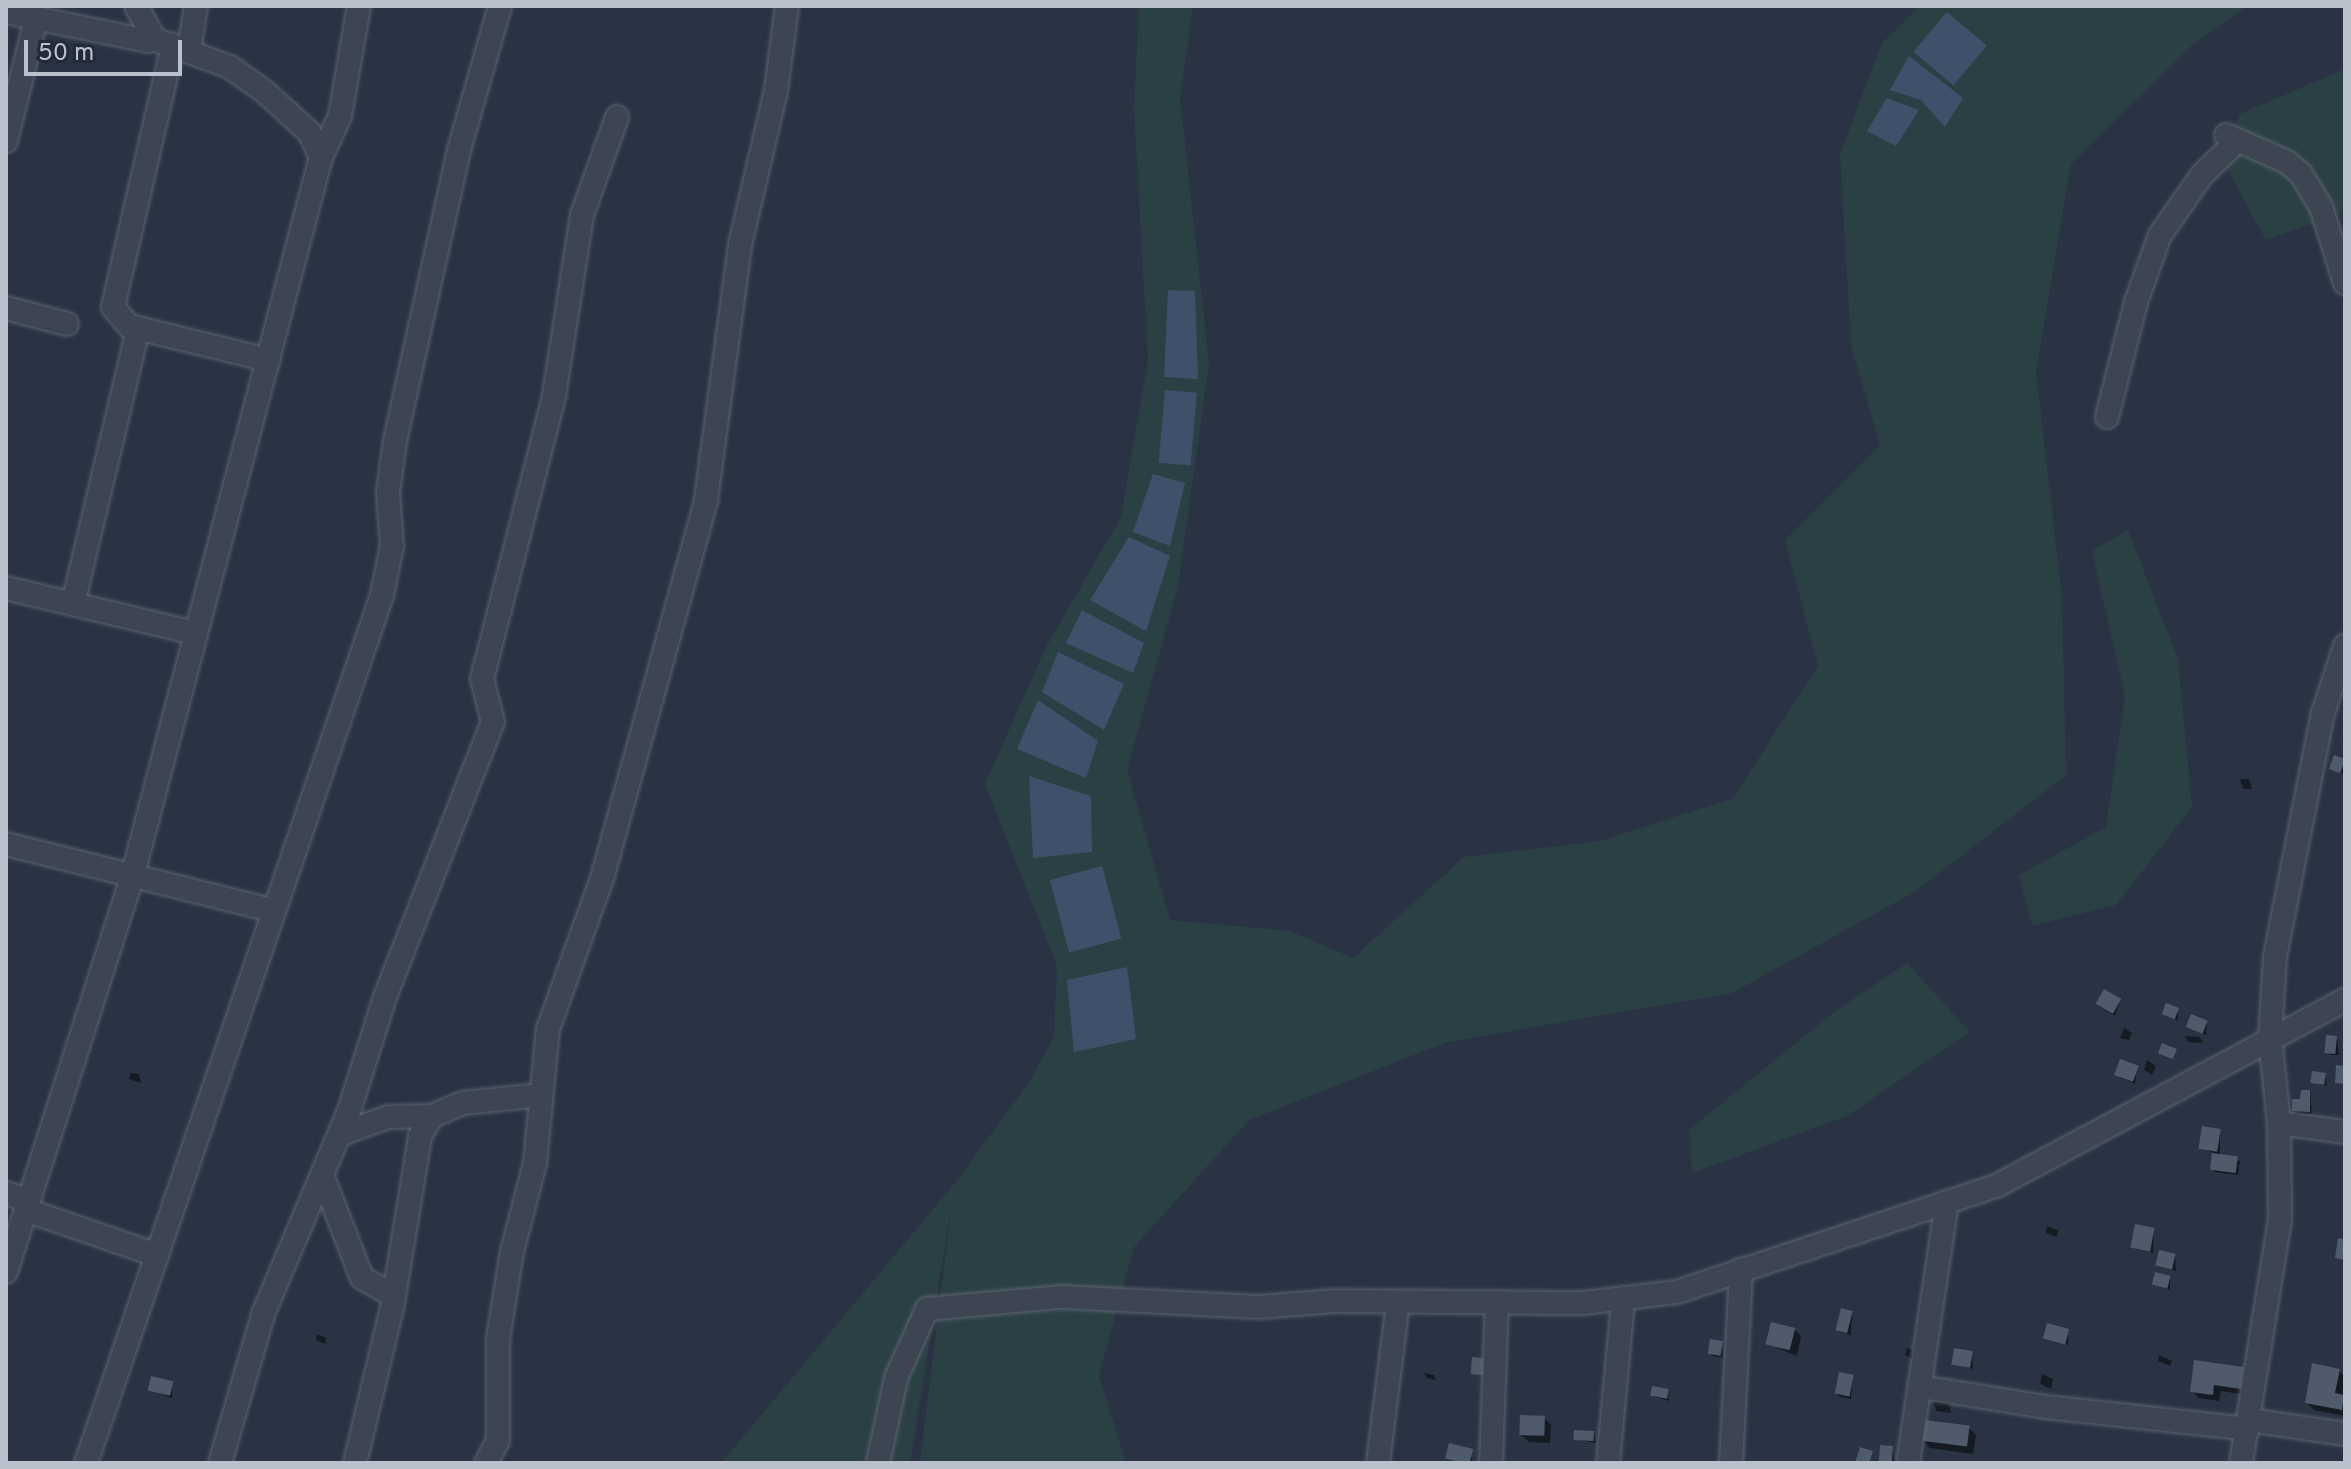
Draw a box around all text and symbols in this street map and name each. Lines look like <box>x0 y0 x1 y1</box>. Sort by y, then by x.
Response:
scale bar <box>28 24 186 74</box>
text: 50 m <box>38 39 94 69</box>

